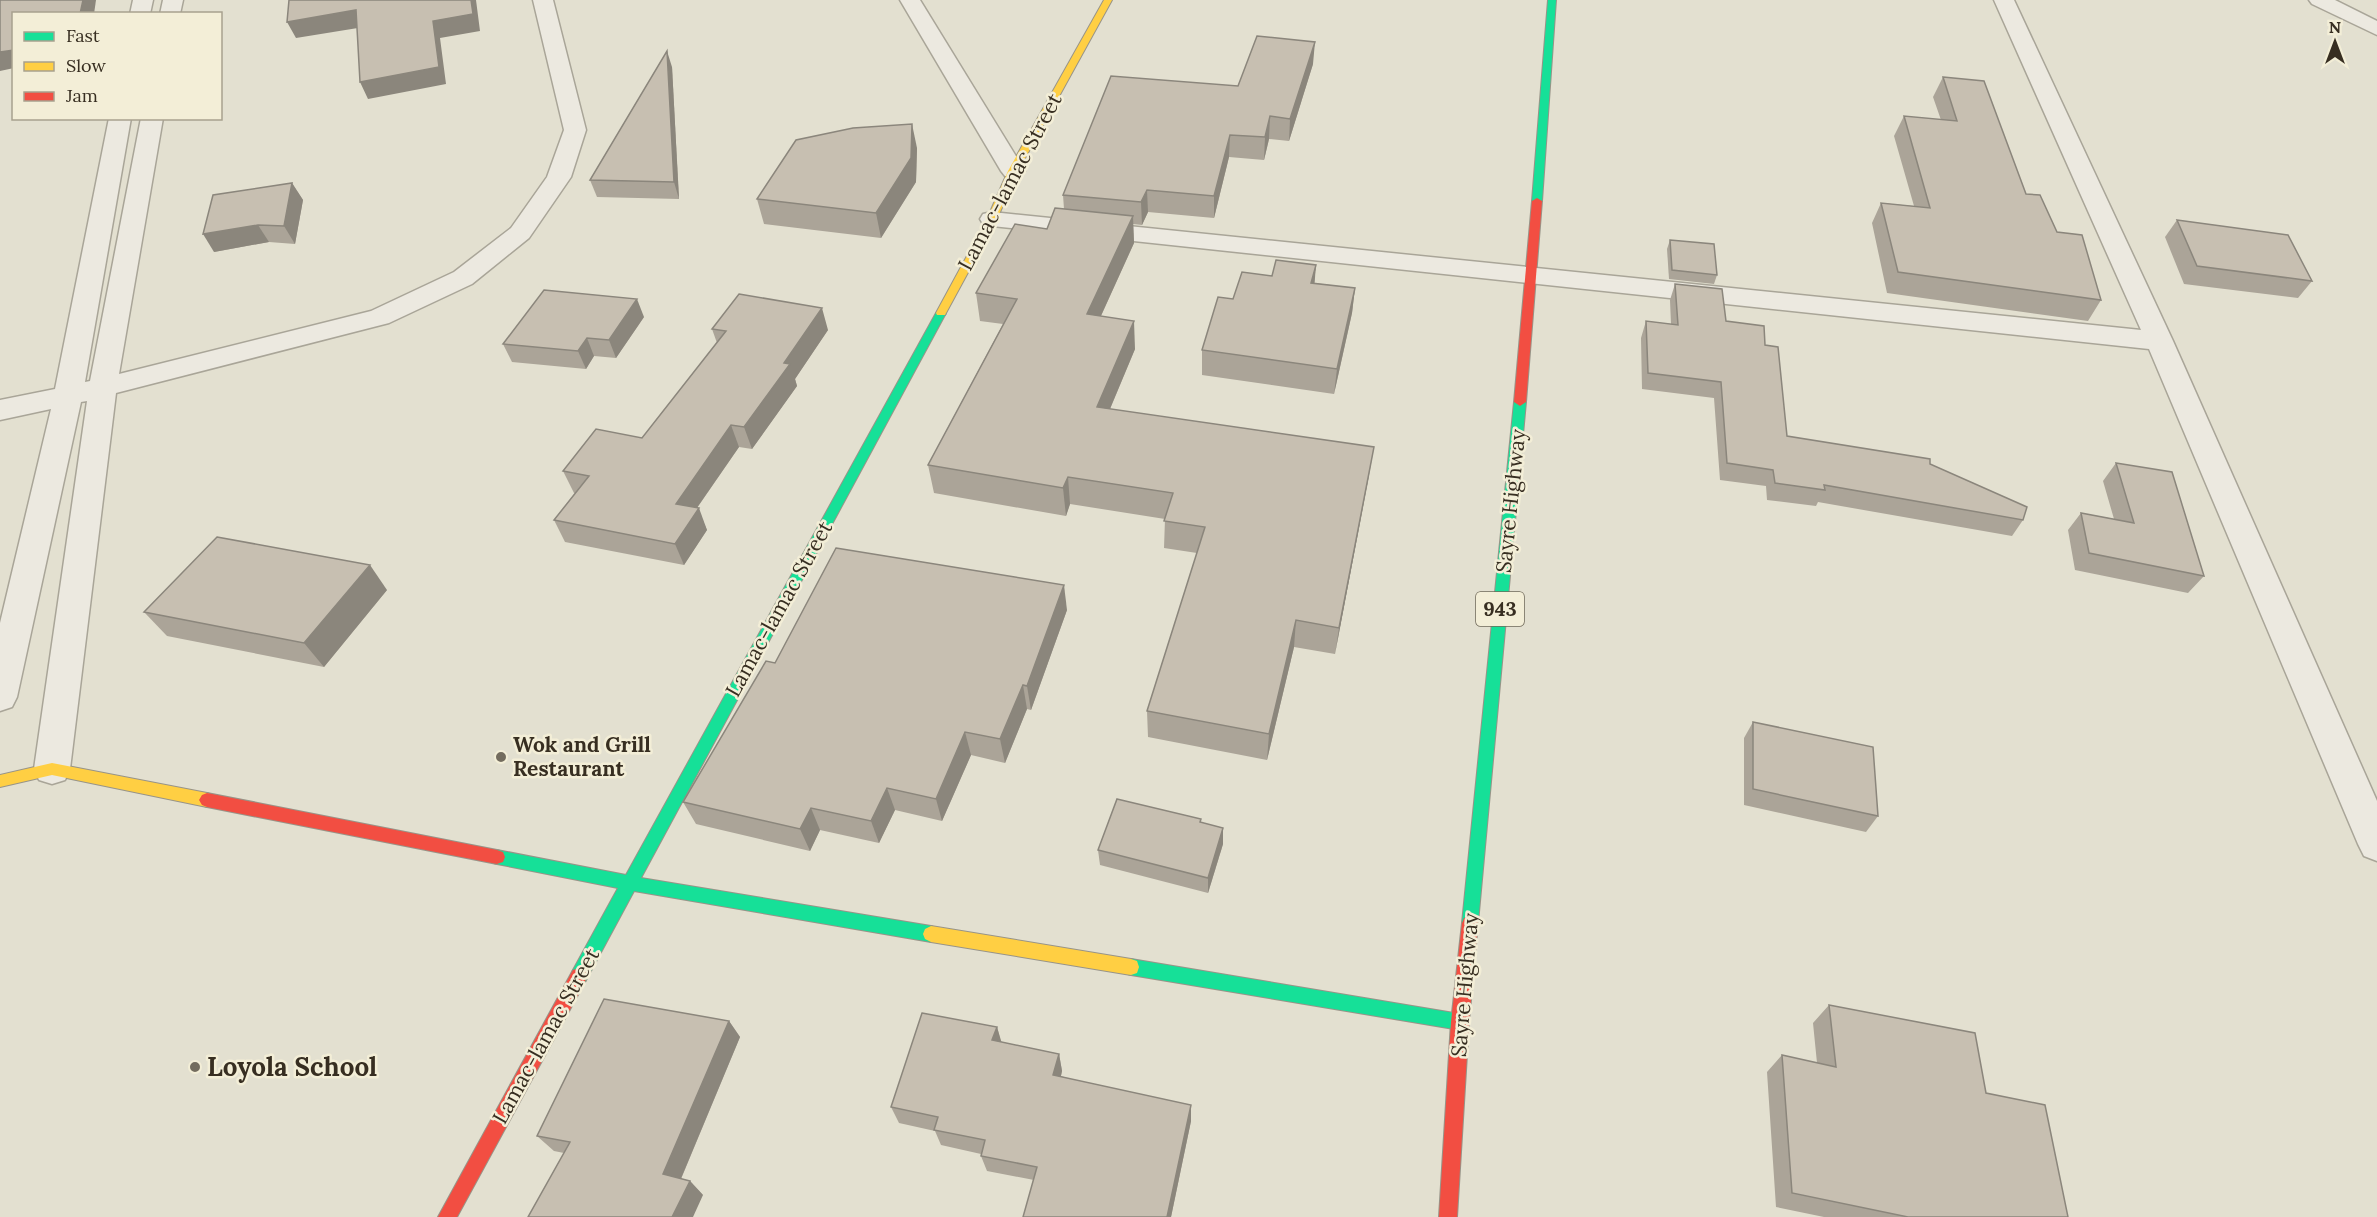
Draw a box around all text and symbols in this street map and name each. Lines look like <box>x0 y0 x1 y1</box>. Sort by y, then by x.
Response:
legend <box>12 12 222 120</box>
north arrow <box>2305 12 2365 72</box>
text: N <box>2329 17 2341 37</box>
text: Fast <box>66 24 100 47</box>
text: Slow <box>66 54 106 77</box>
text: Jam <box>65 84 98 107</box>
street label: Lamac-lamac Street <box>951 88 1068 275</box>
street label: Sayre Highway <box>1490 428 1531 574</box>
street label: Lamac-lamac Street <box>719 515 839 701</box>
road number: 943 <box>1476 592 1524 626</box>
place label: Wok and Grill Restaurant <box>513 731 651 782</box>
marker: Wok and Grill Restaurant <box>494 750 508 764</box>
street label: Sayre Highway <box>1445 912 1484 1058</box>
street label: Lamac-lamac Street <box>486 942 606 1128</box>
place label: Loyola School <box>207 1050 377 1083</box>
marker: Loyola School <box>188 1060 202 1074</box>

